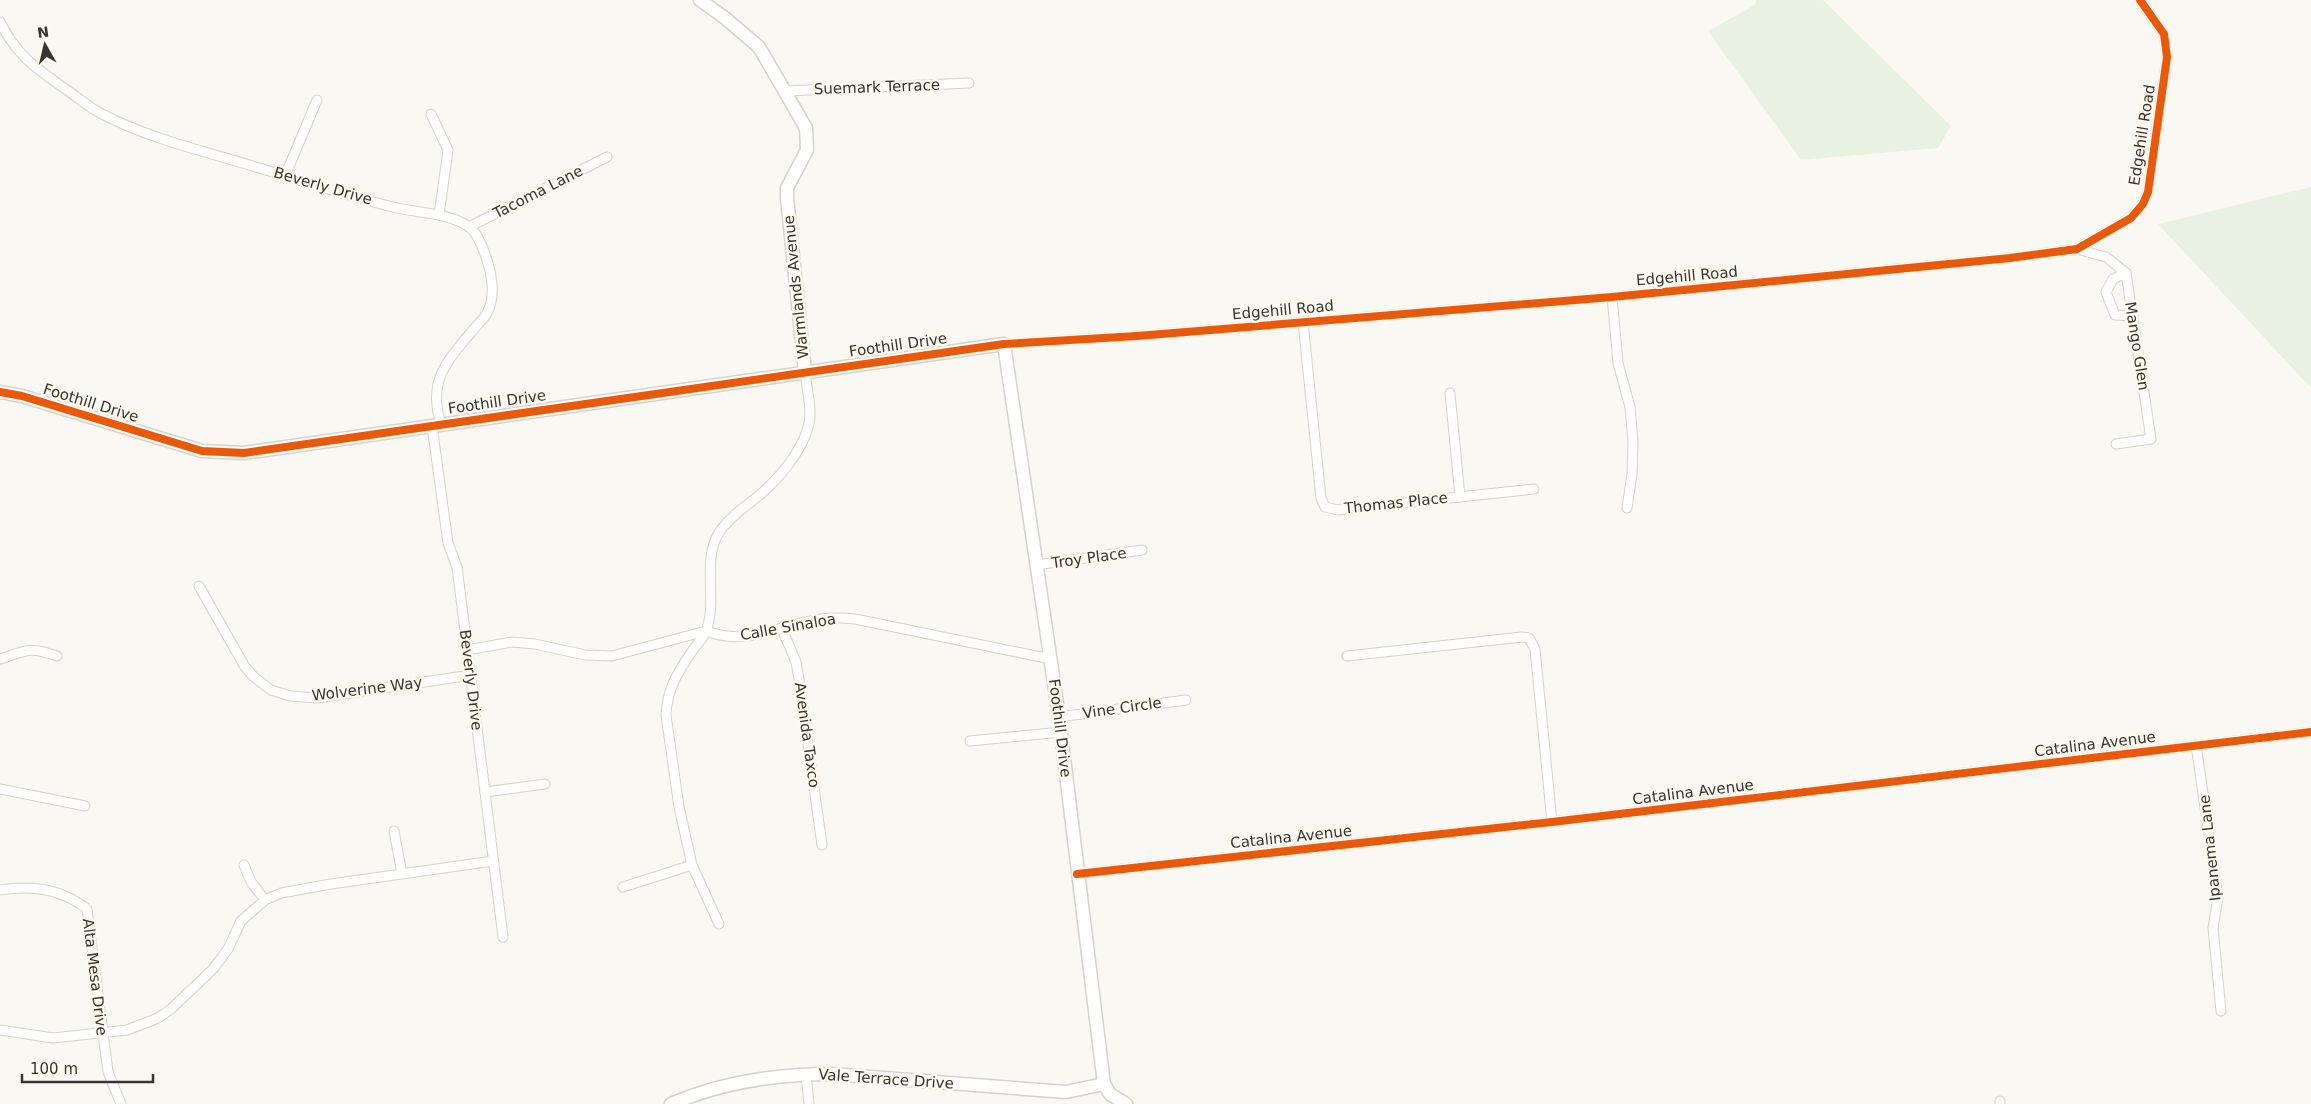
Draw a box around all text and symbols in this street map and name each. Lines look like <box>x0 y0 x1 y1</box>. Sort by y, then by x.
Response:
north arrow <box>20 20 70 70</box>
text: N <box>36 23 50 41</box>
street label: Suemark Terrace <box>814 76 940 98</box>
street label: Edgehill Road <box>2125 83 2159 187</box>
street label: Tacoma Lane <box>489 162 586 223</box>
street label: Beverly Drive <box>272 163 374 209</box>
street label: Warmlands Avenue <box>780 214 812 360</box>
street label: Edgehill Road <box>1635 263 1739 289</box>
street label: Edgehill Road <box>1231 297 1335 323</box>
street label: Mango Glen <box>2121 300 2153 392</box>
street label: Foothill Drive <box>848 329 948 361</box>
street label: Foothill Drive <box>41 380 141 426</box>
street label: Foothill Drive <box>447 386 547 418</box>
street label: Thomas Place <box>1342 489 1449 517</box>
street label: Troy Place <box>1049 544 1128 572</box>
street label: Calle Sinaloa <box>739 610 837 644</box>
street label: Beverly Drive <box>456 628 486 732</box>
street label: Wolverine Way <box>311 673 423 705</box>
street label: Foothill Drive <box>1045 678 1075 778</box>
street label: Avenida Taxco <box>791 681 823 789</box>
street label: Vine Circle <box>1081 694 1163 722</box>
street label: Catalina Avenue <box>2033 728 2157 760</box>
street label: Catalina Avenue <box>1631 776 1755 808</box>
street label: Ipanema Lane <box>2195 794 2225 902</box>
street label: Catalina Avenue <box>1229 822 1353 852</box>
street label: Alta Mesa Drive <box>79 917 111 1037</box>
scale bar <box>22 1052 154 1084</box>
text: 100 m <box>30 1060 78 1078</box>
street label: Vale Terrace Drive <box>818 1065 954 1093</box>

